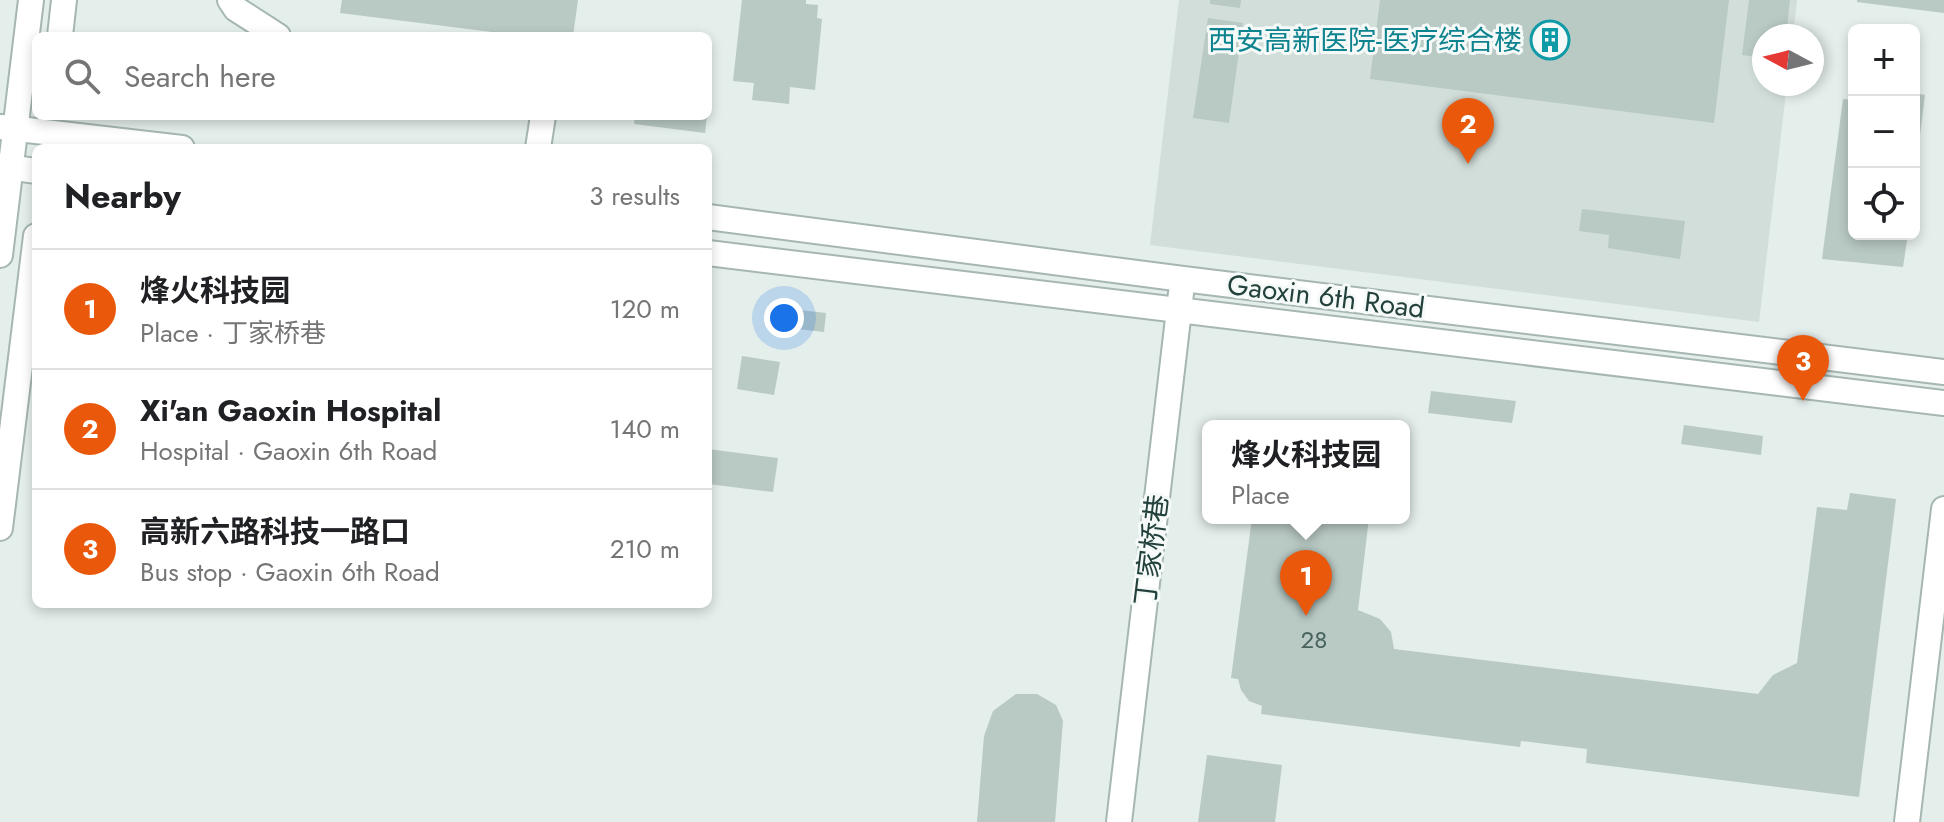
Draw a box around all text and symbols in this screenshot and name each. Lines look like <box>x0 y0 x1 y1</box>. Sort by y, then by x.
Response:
building icon: 西安高新医院-医疗综合楼 <box>1529 19 1571 61</box>
place label: 西安高新医院-医疗综合楼 <box>1208 20 1522 61</box>
north arrow <box>1752 24 1824 96</box>
map controls <box>1848 24 1920 240</box>
button: + <box>1848 24 1920 96</box>
search box <box>32 32 712 120</box>
icon: search <box>60 54 104 98</box>
text: Search here <box>124 55 276 98</box>
button: − <box>1848 96 1920 168</box>
pin: 2 <box>1442 98 1494 164</box>
button: locate <box>1848 168 1920 240</box>
text: Nearby <box>64 172 181 221</box>
text: 3 results <box>589 177 680 215</box>
street label: Gaoxin 6th Road <box>1225 264 1427 329</box>
text: 烽火科技园 <box>140 269 290 312</box>
text: 1 <box>83 290 97 328</box>
text: 120 m <box>610 290 680 328</box>
your location <box>764 298 804 338</box>
text: Place · 丁家桥巷 <box>140 314 326 352</box>
pin: 3 <box>1777 335 1829 401</box>
text: Xi'an Gaoxin Hospital <box>140 389 441 432</box>
text: 2 <box>81 410 99 448</box>
text: 140 m <box>609 410 680 448</box>
popup <box>1202 420 1410 524</box>
text: Hospital · Gaoxin 6th Road <box>140 432 437 470</box>
text: 烽火科技园 <box>1231 433 1381 476</box>
text: Place <box>1231 476 1290 514</box>
street label: 丁家桥巷 <box>1124 492 1179 608</box>
text: 高新六路科技一路口 <box>140 510 410 553</box>
text: 3 <box>82 530 98 568</box>
text: 210 m <box>610 530 680 568</box>
pin: 1 <box>1280 550 1332 616</box>
text: Bus stop · Gaoxin 6th Road <box>140 553 440 591</box>
house number: 28 <box>1301 622 1327 657</box>

